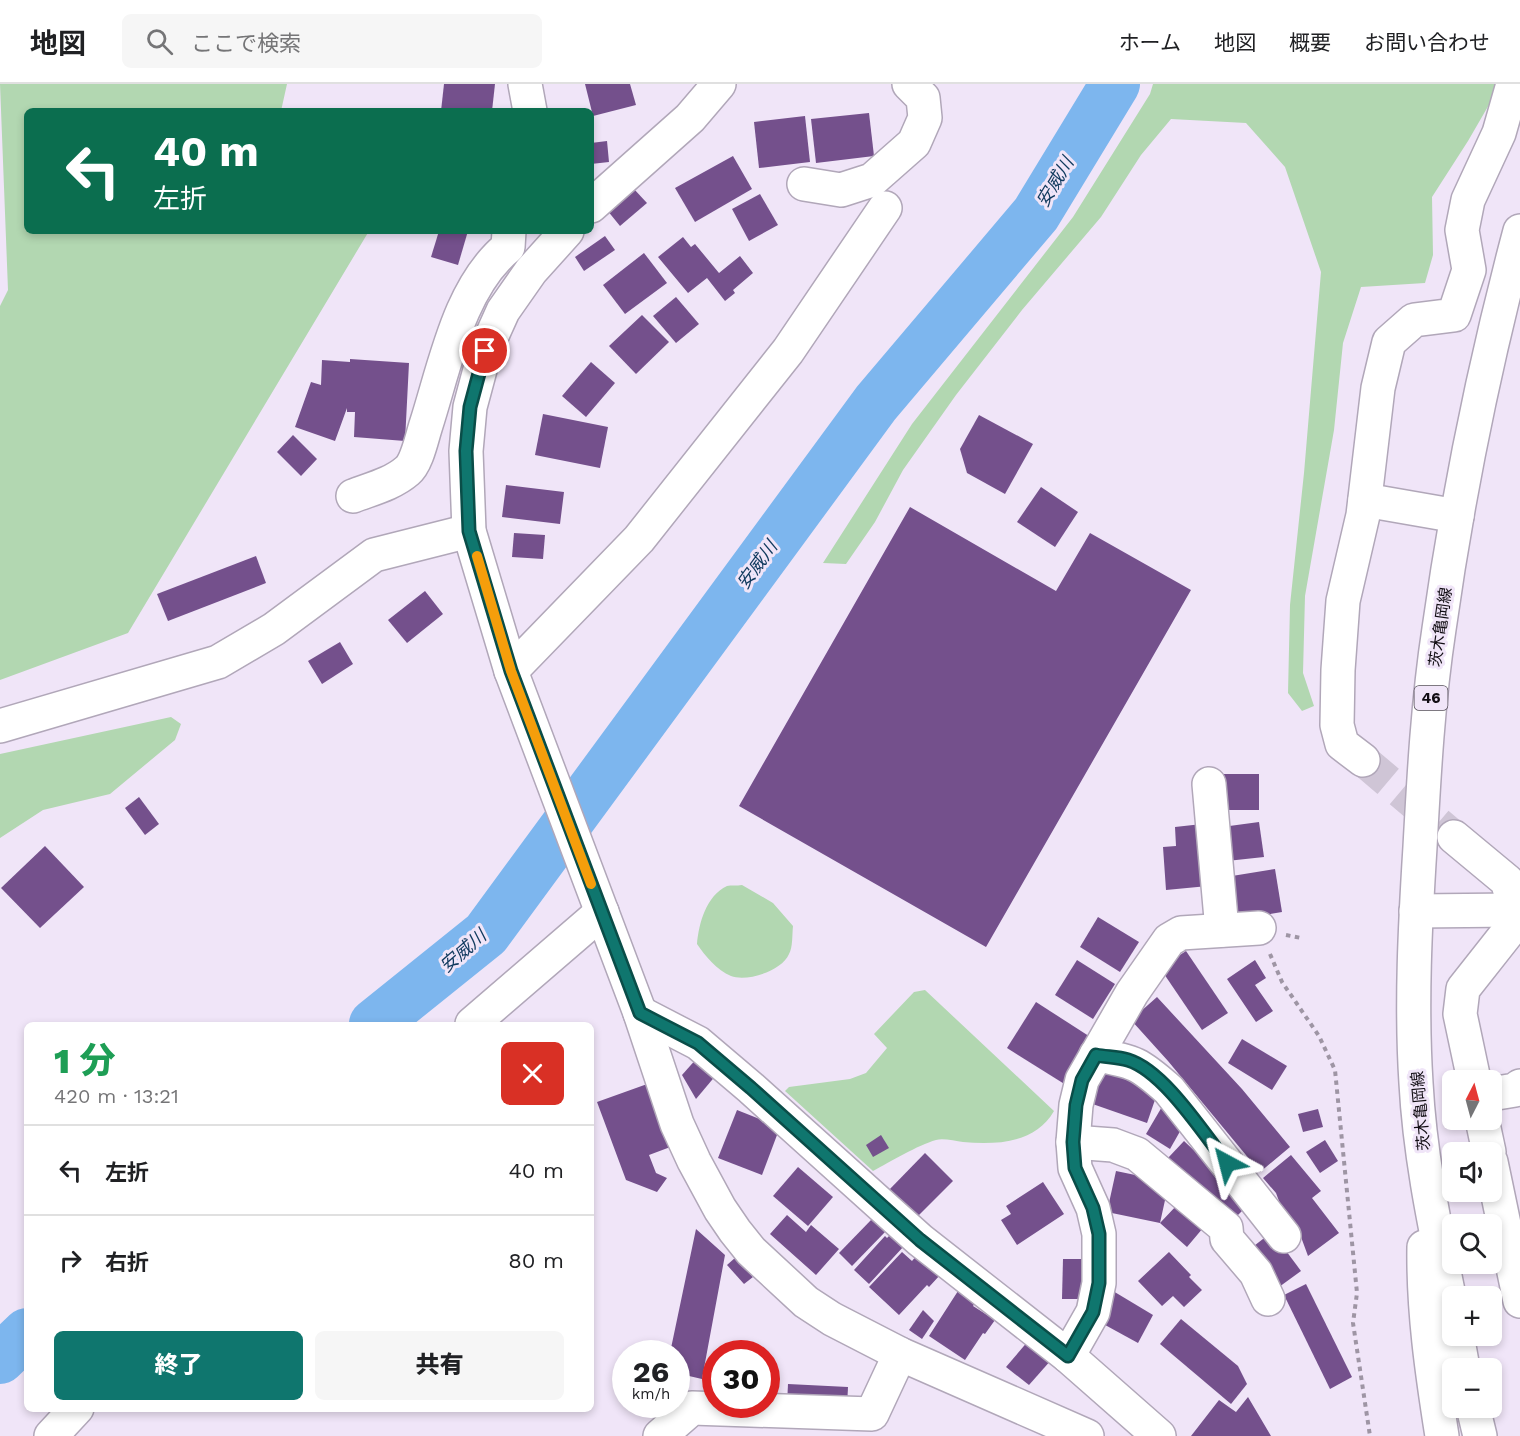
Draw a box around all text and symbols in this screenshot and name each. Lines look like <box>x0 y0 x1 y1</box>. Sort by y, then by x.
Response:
search box <box>122 14 542 68</box>
icon: search <box>143 25 176 58</box>
text: 地図 <box>30 27 86 60</box>
text: ホーム <box>1119 30 1181 55</box>
text: 地図 <box>1214 30 1256 55</box>
text: 概要 <box>1289 30 1331 55</box>
text: お問い合わせ <box>1364 30 1490 55</box>
text: ここで検索 <box>191 31 301 56</box>
text: 40 m <box>153 127 259 176</box>
icon: left <box>54 132 132 210</box>
water label: 安威川 <box>1032 151 1079 210</box>
text: 左折 <box>153 183 207 215</box>
pin <box>459 325 510 376</box>
icon: arrive <box>468 334 501 367</box>
water label: 安威川 <box>732 535 782 593</box>
street label: 茨木亀岡線 <box>1426 586 1455 668</box>
road number: 46 <box>1414 686 1448 710</box>
water label: 安威川 <box>435 924 491 976</box>
text: 1 分 <box>54 1040 116 1082</box>
button: close <box>501 1042 564 1105</box>
street label: 茨木亀岡線 <box>1408 1070 1433 1152</box>
north arrow <box>1442 1070 1502 1130</box>
map controls <box>1442 1070 1502 1418</box>
text: 420 m · 13:21 <box>54 1084 179 1108</box>
position arrow <box>1195 1131 1259 1195</box>
button: sound <box>1442 1142 1502 1202</box>
icon: left <box>54 1154 87 1187</box>
text: 40 m <box>508 1158 564 1183</box>
text: 左折 <box>105 1160 149 1185</box>
button: search <box>1442 1214 1502 1274</box>
icon: right <box>54 1244 87 1277</box>
text: 80 m <box>508 1248 564 1273</box>
text: 右折 <box>105 1250 149 1275</box>
button: + <box>1442 1286 1502 1346</box>
button: 終了 <box>54 1331 303 1400</box>
button: 共有 <box>315 1331 564 1400</box>
speed limit sign: 30 <box>702 1340 780 1418</box>
text: 26 <box>633 1354 669 1389</box>
button: − <box>1442 1358 1502 1418</box>
text: km/h <box>632 1385 670 1403</box>

